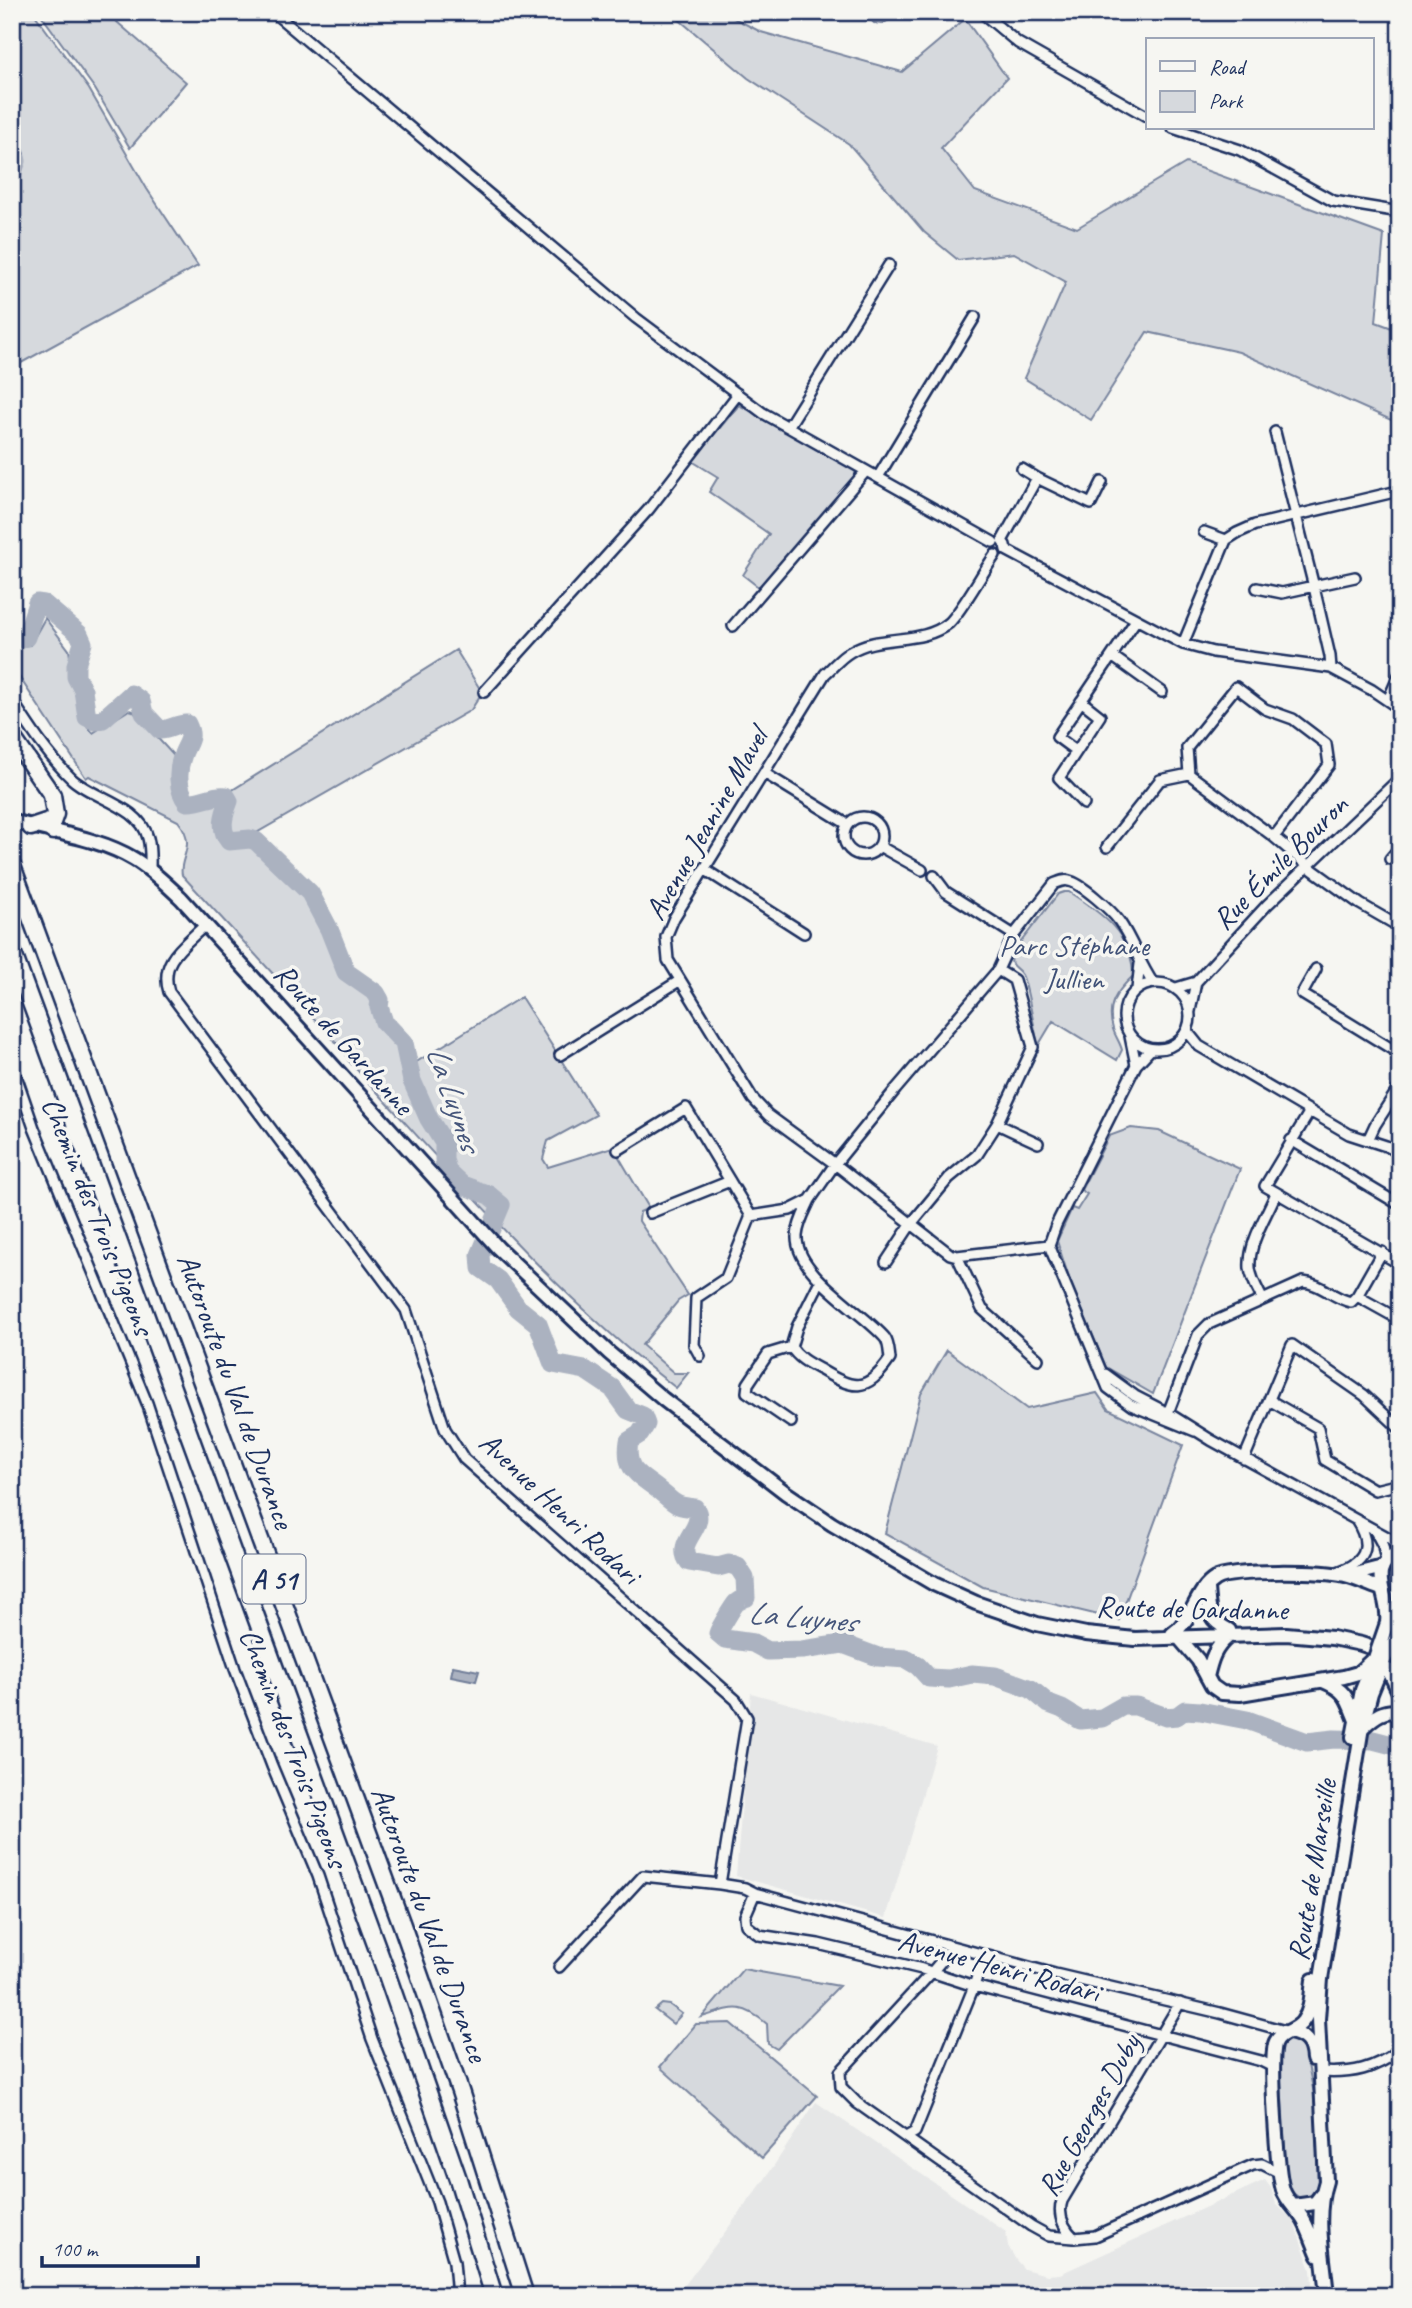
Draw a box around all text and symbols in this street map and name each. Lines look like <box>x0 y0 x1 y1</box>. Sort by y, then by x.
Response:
legend <box>1146 38 1374 130</box>
text: Road <box>1209 54 1248 80</box>
text: Park <box>1209 88 1244 114</box>
street label: Avenue Jeanine Mavel <box>636 717 779 927</box>
street label: Rue Émile Bouron <box>1204 785 1357 938</box>
park label: Parc Stéphane Jullien <box>999 926 1151 998</box>
street label: Route de Gardanne <box>266 955 424 1125</box>
water label: La Luynes <box>417 1041 493 1160</box>
street label: Chemin des Trois Pigeons <box>33 1092 164 1343</box>
street label: Autoroute du Val de Durance <box>169 1248 304 1536</box>
street label: Avenue Henri Rodari <box>471 1424 651 1595</box>
road number: A 51 <box>243 1554 306 1604</box>
street label: Route de Gardanne <box>1096 1587 1290 1629</box>
water label: La Luynes <box>747 1592 862 1643</box>
street label: Chemin des Trois Pigeons <box>231 1623 358 1875</box>
street label: Route de Marseille <box>1279 1774 1345 1963</box>
street label: Autoroute du Val de Durance <box>363 1781 498 2069</box>
street label: Avenue Henri Rodari <box>894 1921 1107 2012</box>
street label: Rue Georges Duby <box>1029 2026 1150 2202</box>
scale bar <box>42 2224 198 2268</box>
text: 100 m <box>52 2236 99 2262</box>

